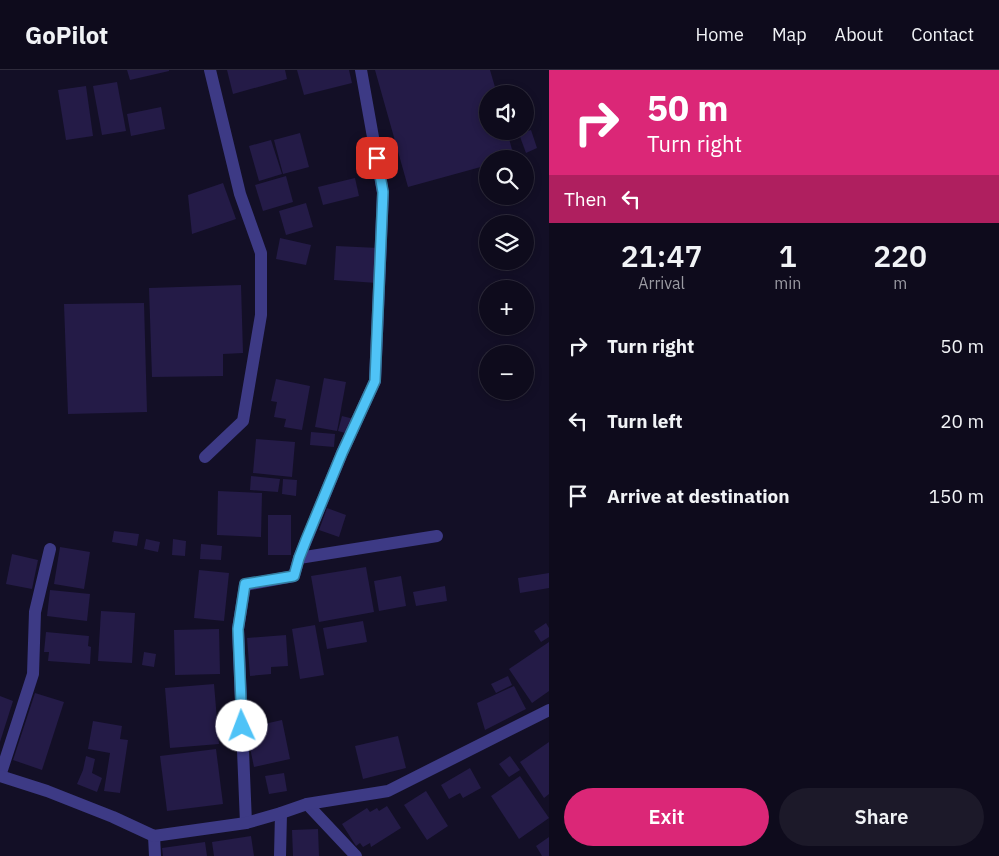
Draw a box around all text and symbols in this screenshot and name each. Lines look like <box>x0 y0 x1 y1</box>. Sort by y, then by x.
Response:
text: GoPilot <box>25 19 108 51</box>
text: Home <box>696 23 744 46</box>
text: Map <box>772 23 807 46</box>
text: About <box>835 23 883 46</box>
text: Contact <box>911 23 974 46</box>
map controls <box>479 85 534 400</box>
button: sound <box>479 85 534 140</box>
text: 50 m <box>647 85 729 131</box>
icon: right <box>564 90 629 155</box>
text: Turn right <box>647 129 742 158</box>
pin <box>356 137 398 179</box>
icon: arrive <box>363 144 391 172</box>
button: search <box>479 150 534 205</box>
icon: left <box>617 185 645 213</box>
text: Then <box>564 187 607 211</box>
button: layers <box>479 215 534 270</box>
text: 21:47 <box>621 236 702 275</box>
text: 1 <box>779 236 797 275</box>
text: 220 <box>873 236 927 275</box>
text: Arrival <box>638 273 685 293</box>
text: min <box>774 273 801 293</box>
text: m <box>893 273 907 293</box>
button: + <box>479 280 534 335</box>
icon: right <box>564 332 592 360</box>
text: Turn right <box>607 334 694 358</box>
text: 50 m <box>940 334 984 358</box>
button: − <box>479 345 534 400</box>
icon: left <box>564 407 592 435</box>
text: Turn left <box>607 409 683 433</box>
text: 20 m <box>940 409 984 433</box>
icon: arrive <box>564 482 592 510</box>
text: Arrive at destination <box>607 484 790 508</box>
text: 150 m <box>929 484 984 508</box>
position arrow <box>215 699 267 751</box>
button: Exit <box>564 788 769 846</box>
button: Share <box>779 788 984 846</box>

